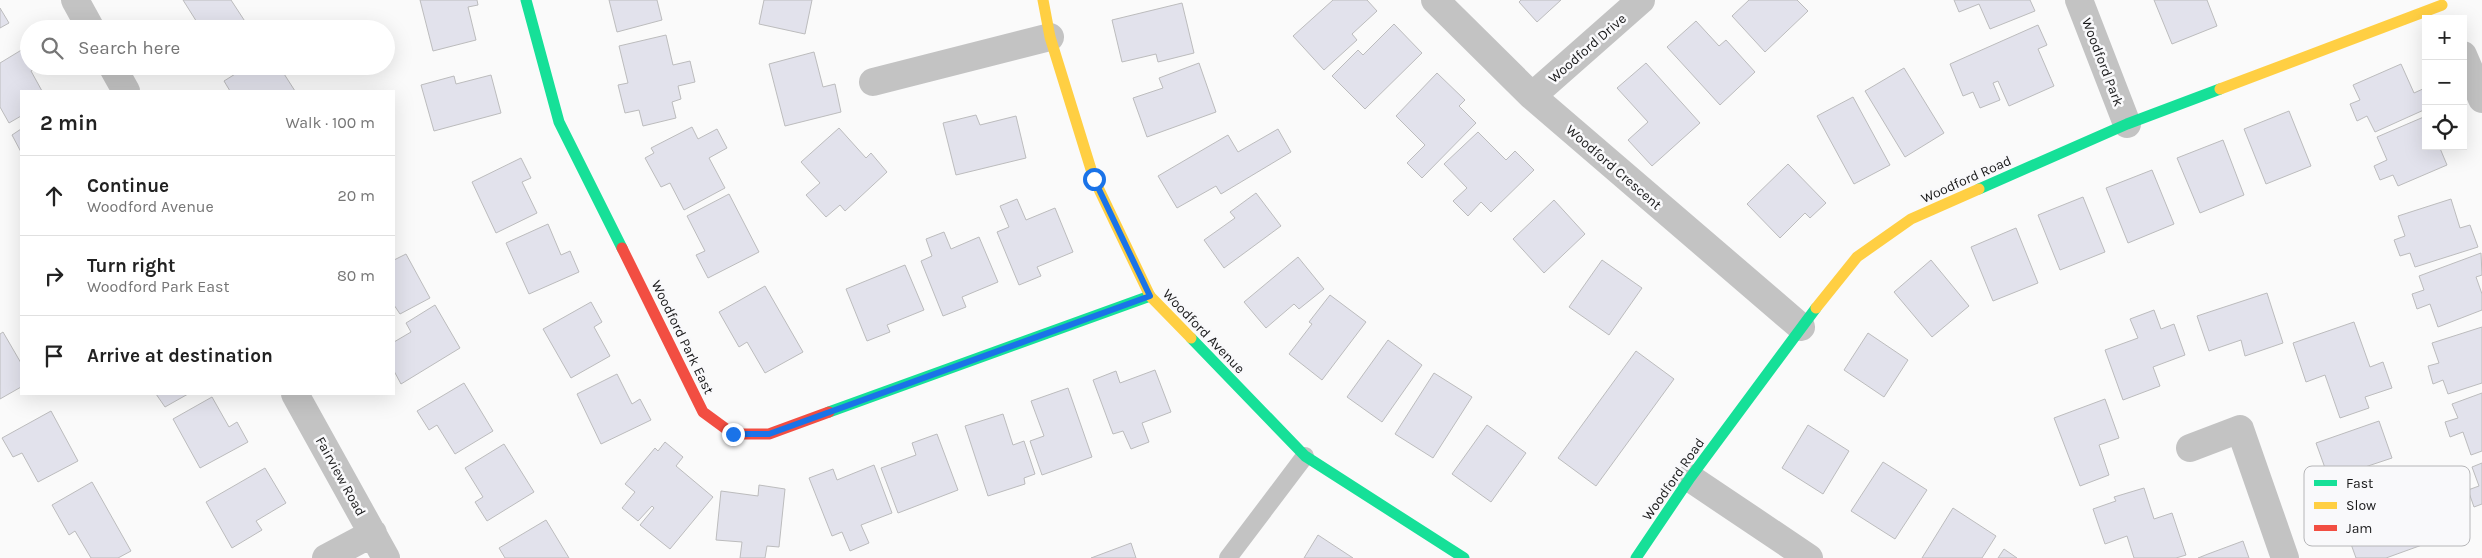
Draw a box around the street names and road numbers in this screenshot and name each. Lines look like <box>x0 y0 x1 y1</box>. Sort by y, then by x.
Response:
street label: Woodford Drive <box>1545 10 1630 87</box>
street label: Woodford Park <box>2078 16 2127 109</box>
street label: Woodford Crescent <box>1562 121 1665 214</box>
street label: Woodford Road <box>1918 152 2014 207</box>
street label: Woodford Park East <box>648 277 718 397</box>
street label: Woodford Avenue <box>1159 286 1248 377</box>
street label: Fairview Road <box>312 434 369 519</box>
street label: Woodford Road <box>1639 435 1708 524</box>

